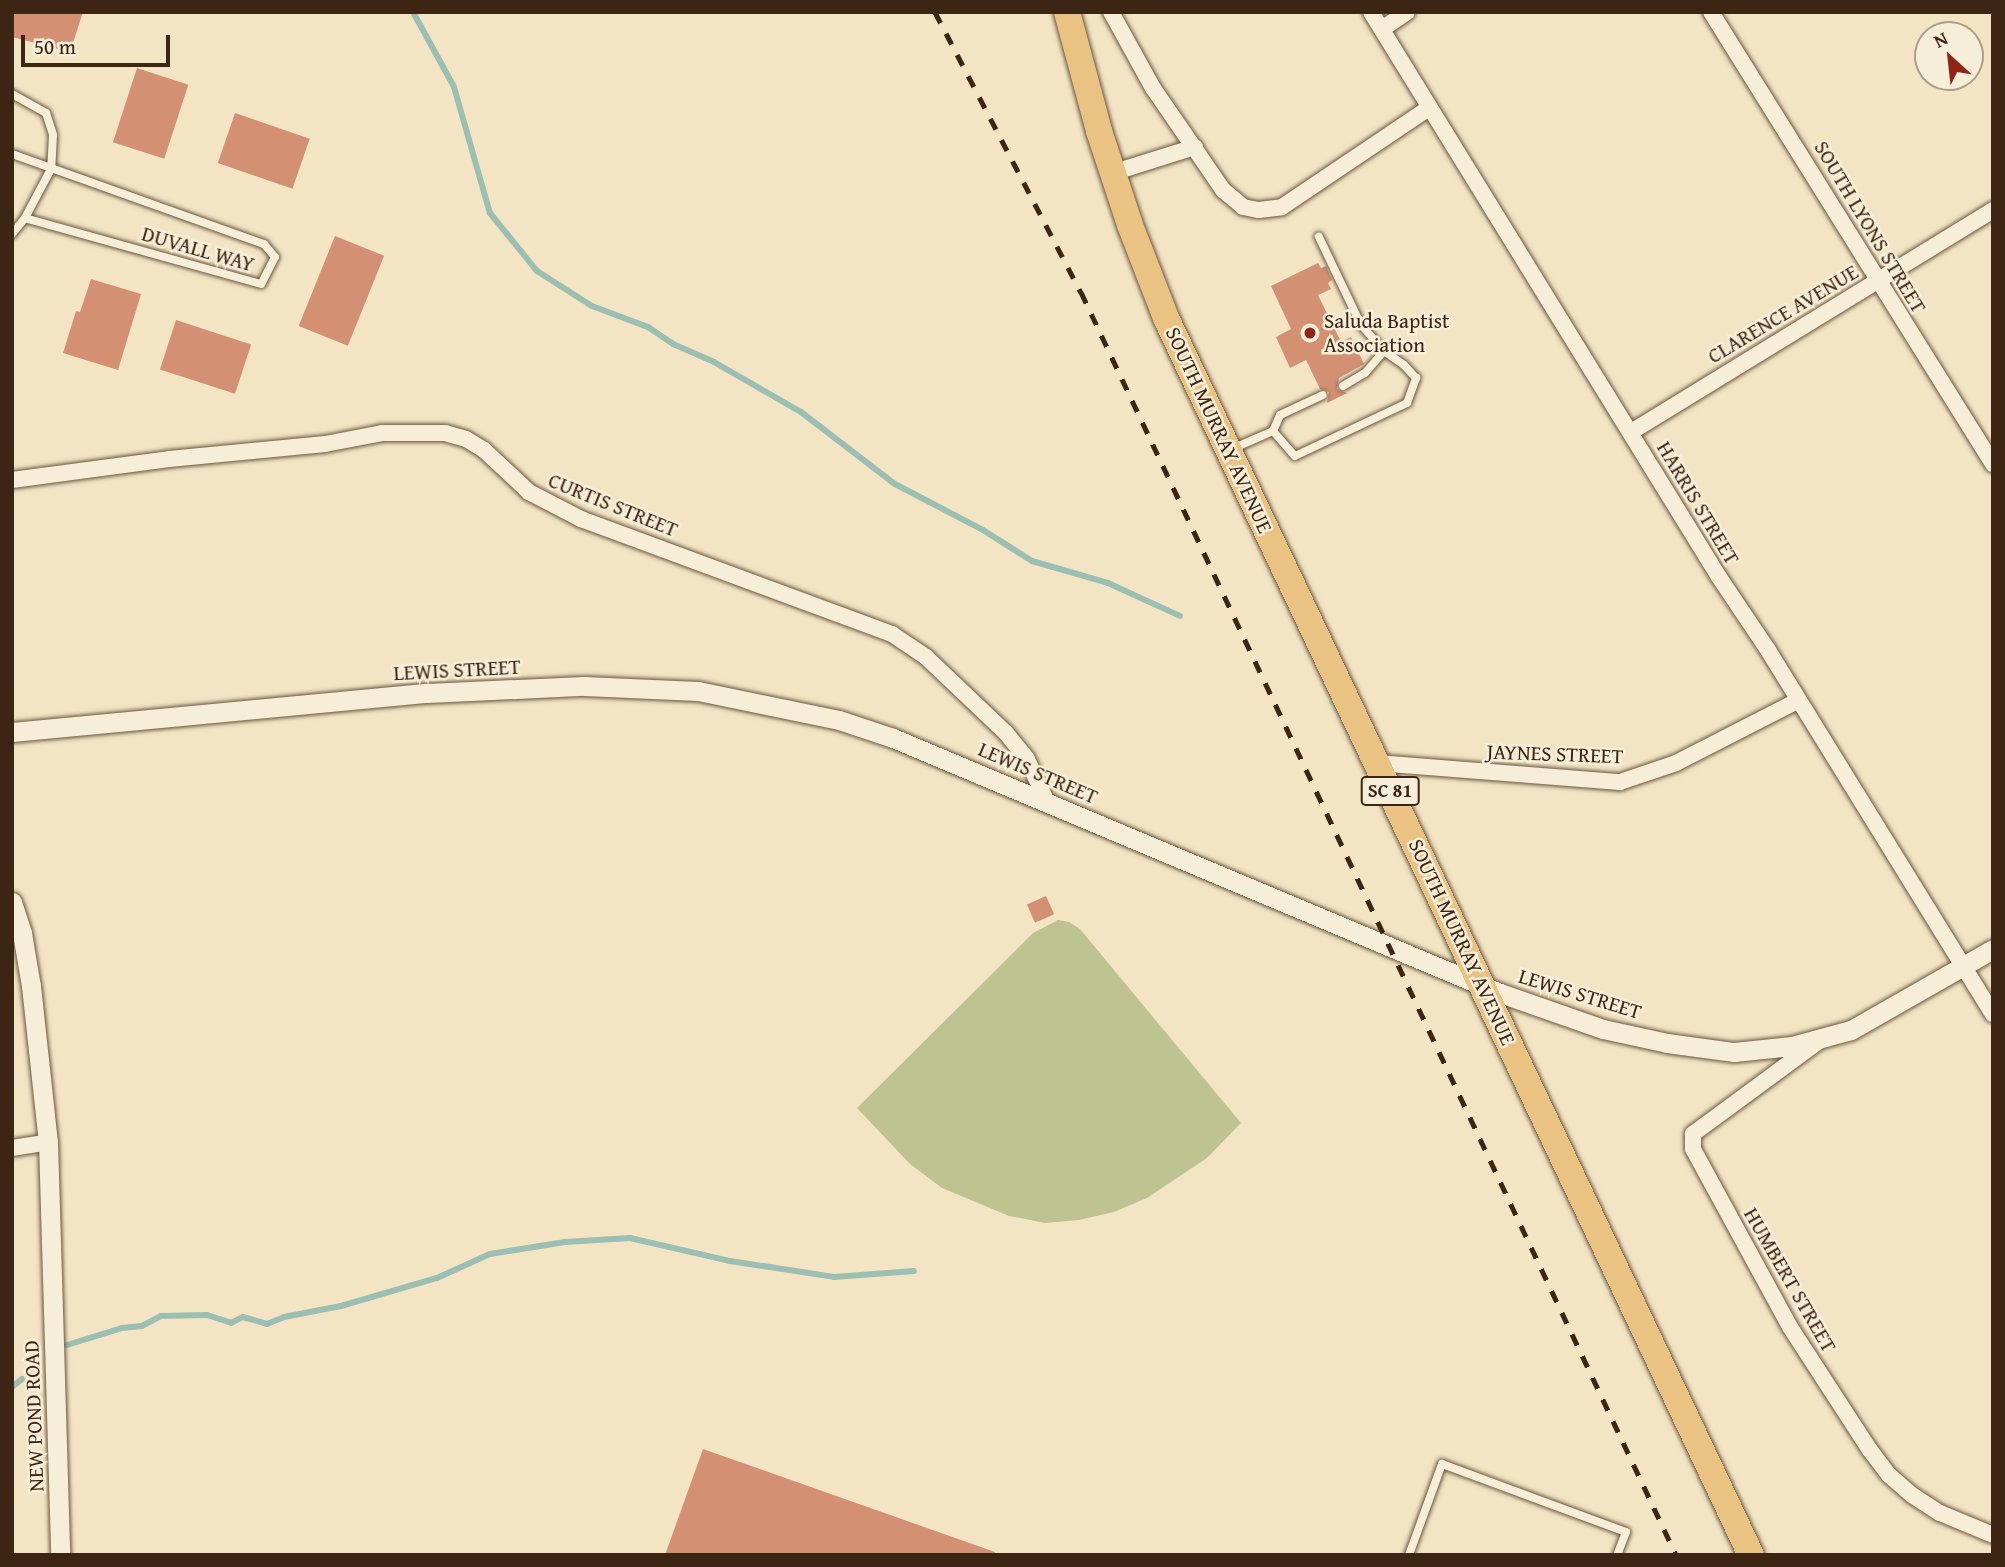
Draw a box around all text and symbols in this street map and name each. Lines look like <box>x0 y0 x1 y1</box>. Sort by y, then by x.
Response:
scale bar <box>24 21 173 65</box>
north arrow <box>1914 21 1984 91</box>
text: N <box>1928 24 1952 54</box>
text: 50 m <box>34 31 76 62</box>
street label: SOUTH LYONS STREET <box>1809 136 1931 318</box>
street label: DUVALL WAY <box>139 221 257 277</box>
street label: CLARENCE AVENUE <box>1703 259 1863 369</box>
place label: Saluda Baptist Association <box>1324 308 1449 358</box>
street label: SOUTH MURRAY AVENUE <box>1160 323 1278 537</box>
marker: Saluda Baptist Association <box>1302 325 1318 341</box>
street label: HARRIS STREET <box>1651 437 1745 569</box>
street label: CURTIS STREET <box>545 468 681 542</box>
street label: LEWIS STREET <box>393 654 521 686</box>
street label: LEWIS STREET <box>975 737 1101 809</box>
street label: JAYNES STREET <box>1486 739 1624 769</box>
road number: SC 81 <box>1360 776 1420 806</box>
street label: SOUTH MURRAY AVENUE <box>1403 835 1521 1049</box>
street label: LEWIS STREET <box>1516 963 1644 1025</box>
street label: HUMBERT STREET <box>1738 1203 1842 1357</box>
street label: NEW POND ROAD <box>19 1340 49 1492</box>

